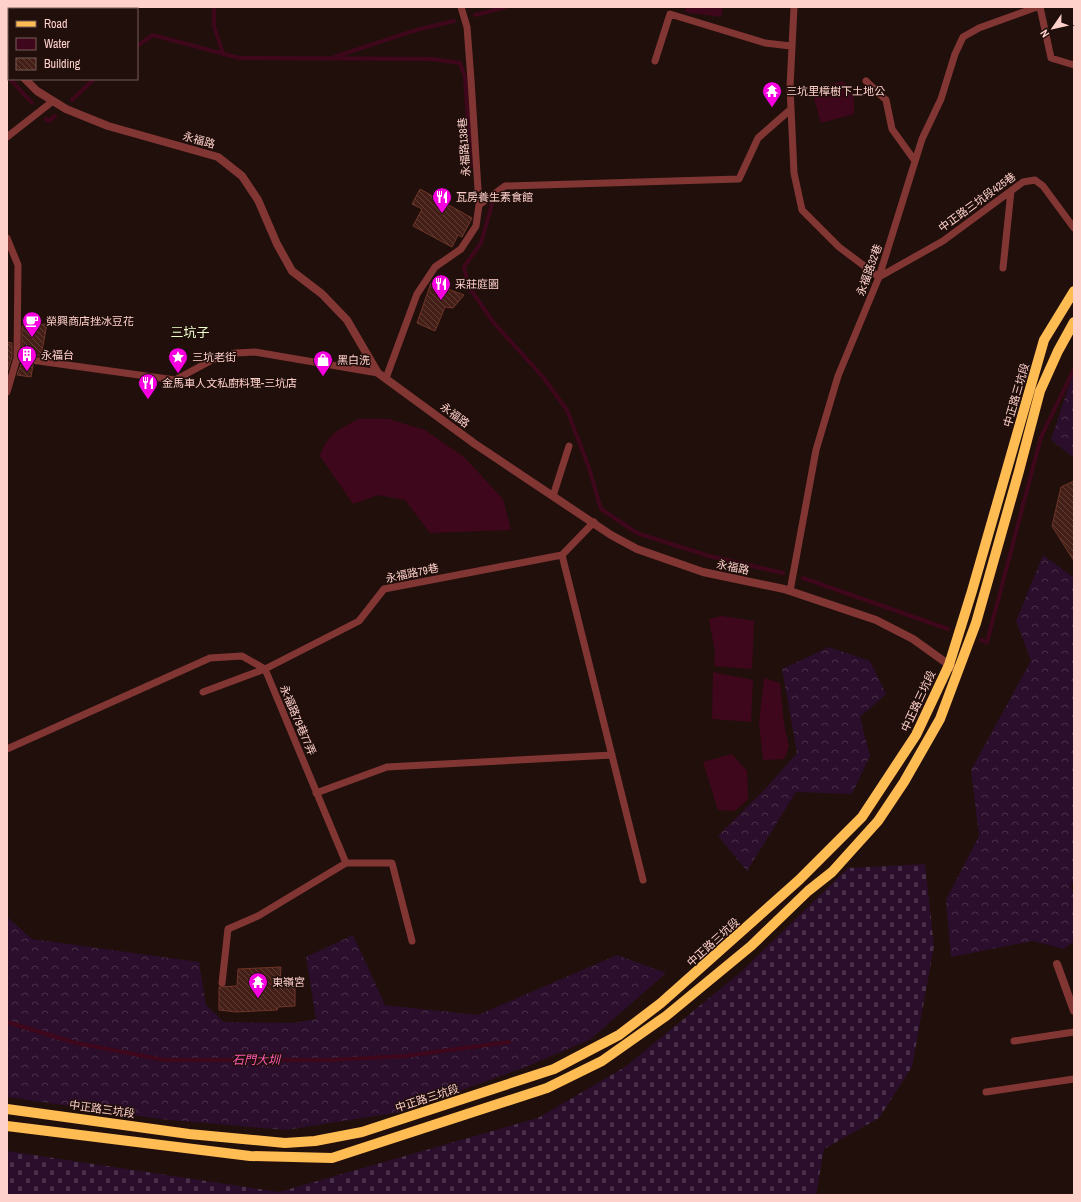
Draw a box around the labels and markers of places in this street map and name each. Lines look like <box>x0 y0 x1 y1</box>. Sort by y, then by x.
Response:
temple icon: 三坑里樟樹下土地公 <box>761 80 783 108</box>
place label: 三坑里樟樹下土地公 <box>786 84 885 98</box>
restaurant icon: 瓦房養生素食館 <box>431 186 453 214</box>
place label: 瓦房養生素食館 <box>456 190 533 204</box>
restaurant icon: 采莊庭園 <box>430 273 452 301</box>
place label: 采莊庭園 <box>455 277 499 291</box>
cafe icon: 榮興商店挫冰豆花 <box>21 310 43 338</box>
place label: 榮興商店挫冰豆花 <box>46 314 134 328</box>
building icon: 永福台 <box>16 344 38 372</box>
place icon: 三坑老街 <box>167 346 189 374</box>
place label: 永福台 <box>41 348 74 362</box>
shop icon: 黑白洗 <box>312 349 334 377</box>
place label: 三坑老街 <box>192 350 236 364</box>
place label: 黑白洗 <box>337 353 370 367</box>
restaurant icon: 金馬車人文私廚料理-三坑店 <box>137 372 159 400</box>
place label: 金馬車人文私廚料理-三坑店 <box>162 376 297 390</box>
temple icon: 東嶺宮 <box>247 971 269 999</box>
place label: 東嶺宮 <box>272 975 305 989</box>

